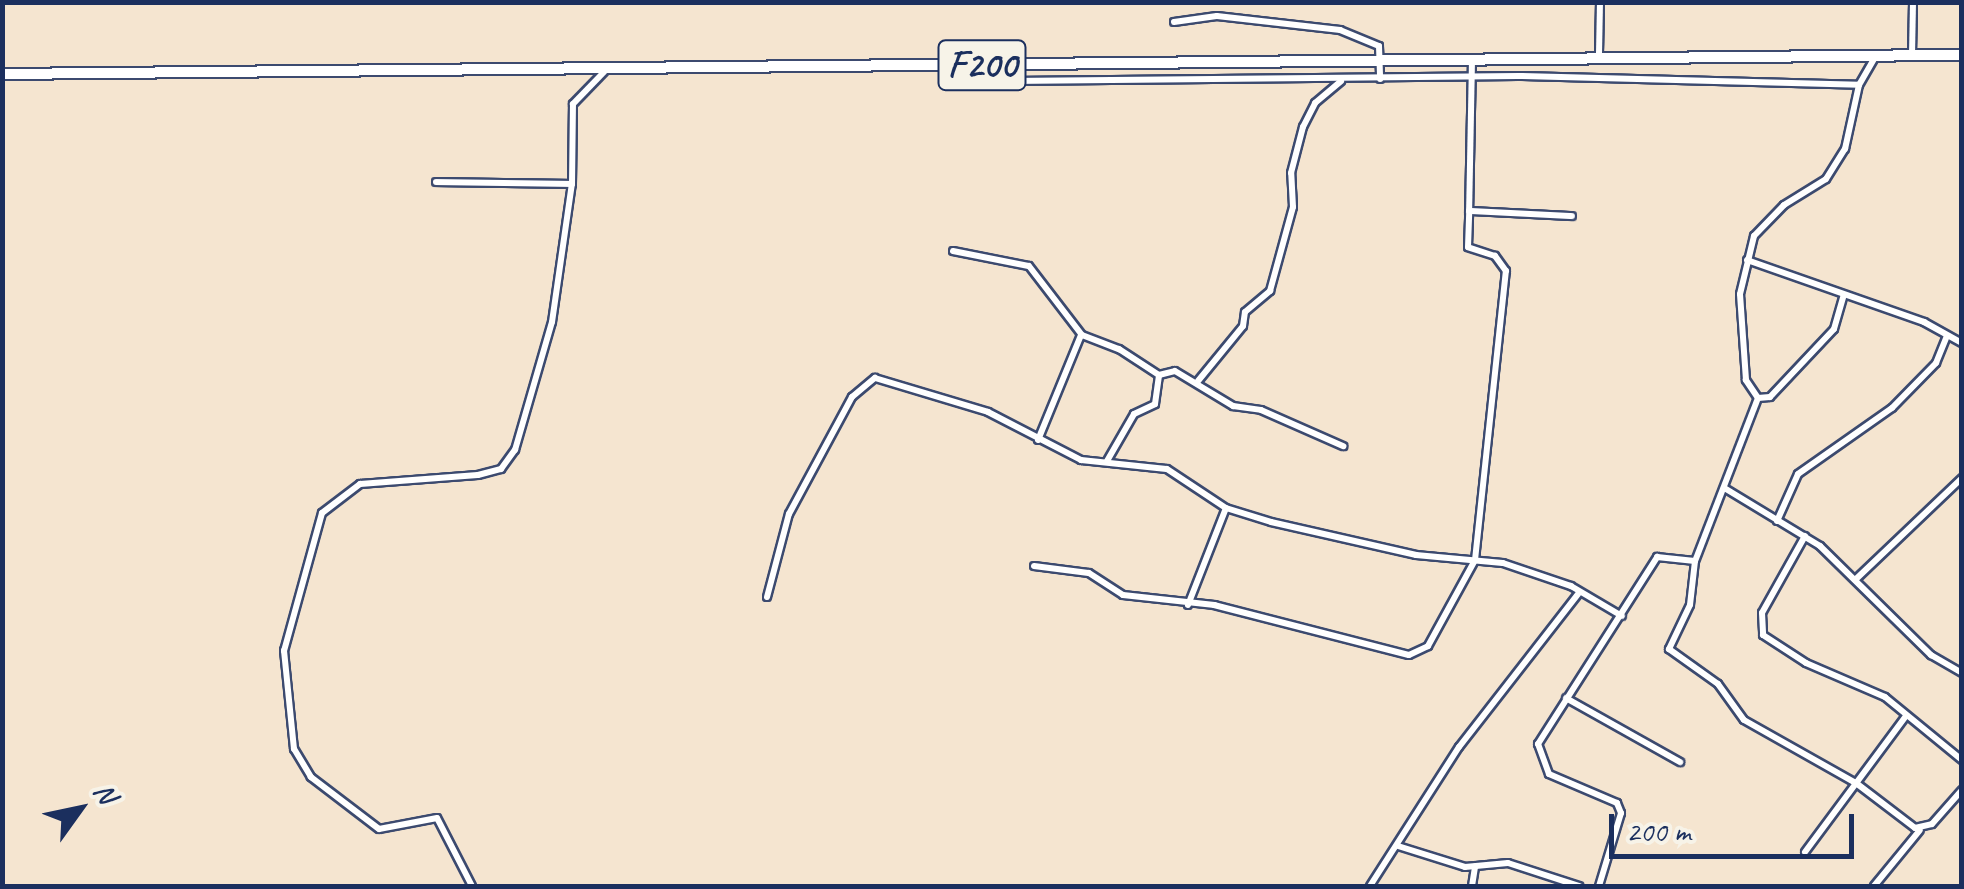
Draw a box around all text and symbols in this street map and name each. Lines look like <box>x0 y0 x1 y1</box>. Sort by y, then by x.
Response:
road number: F200 <box>937 32 1027 98</box>
north arrow <box>30 759 130 859</box>
text: N <box>86 776 125 809</box>
scale bar <box>1614 794 1859 856</box>
text: 200 m <box>1626 812 1691 850</box>

